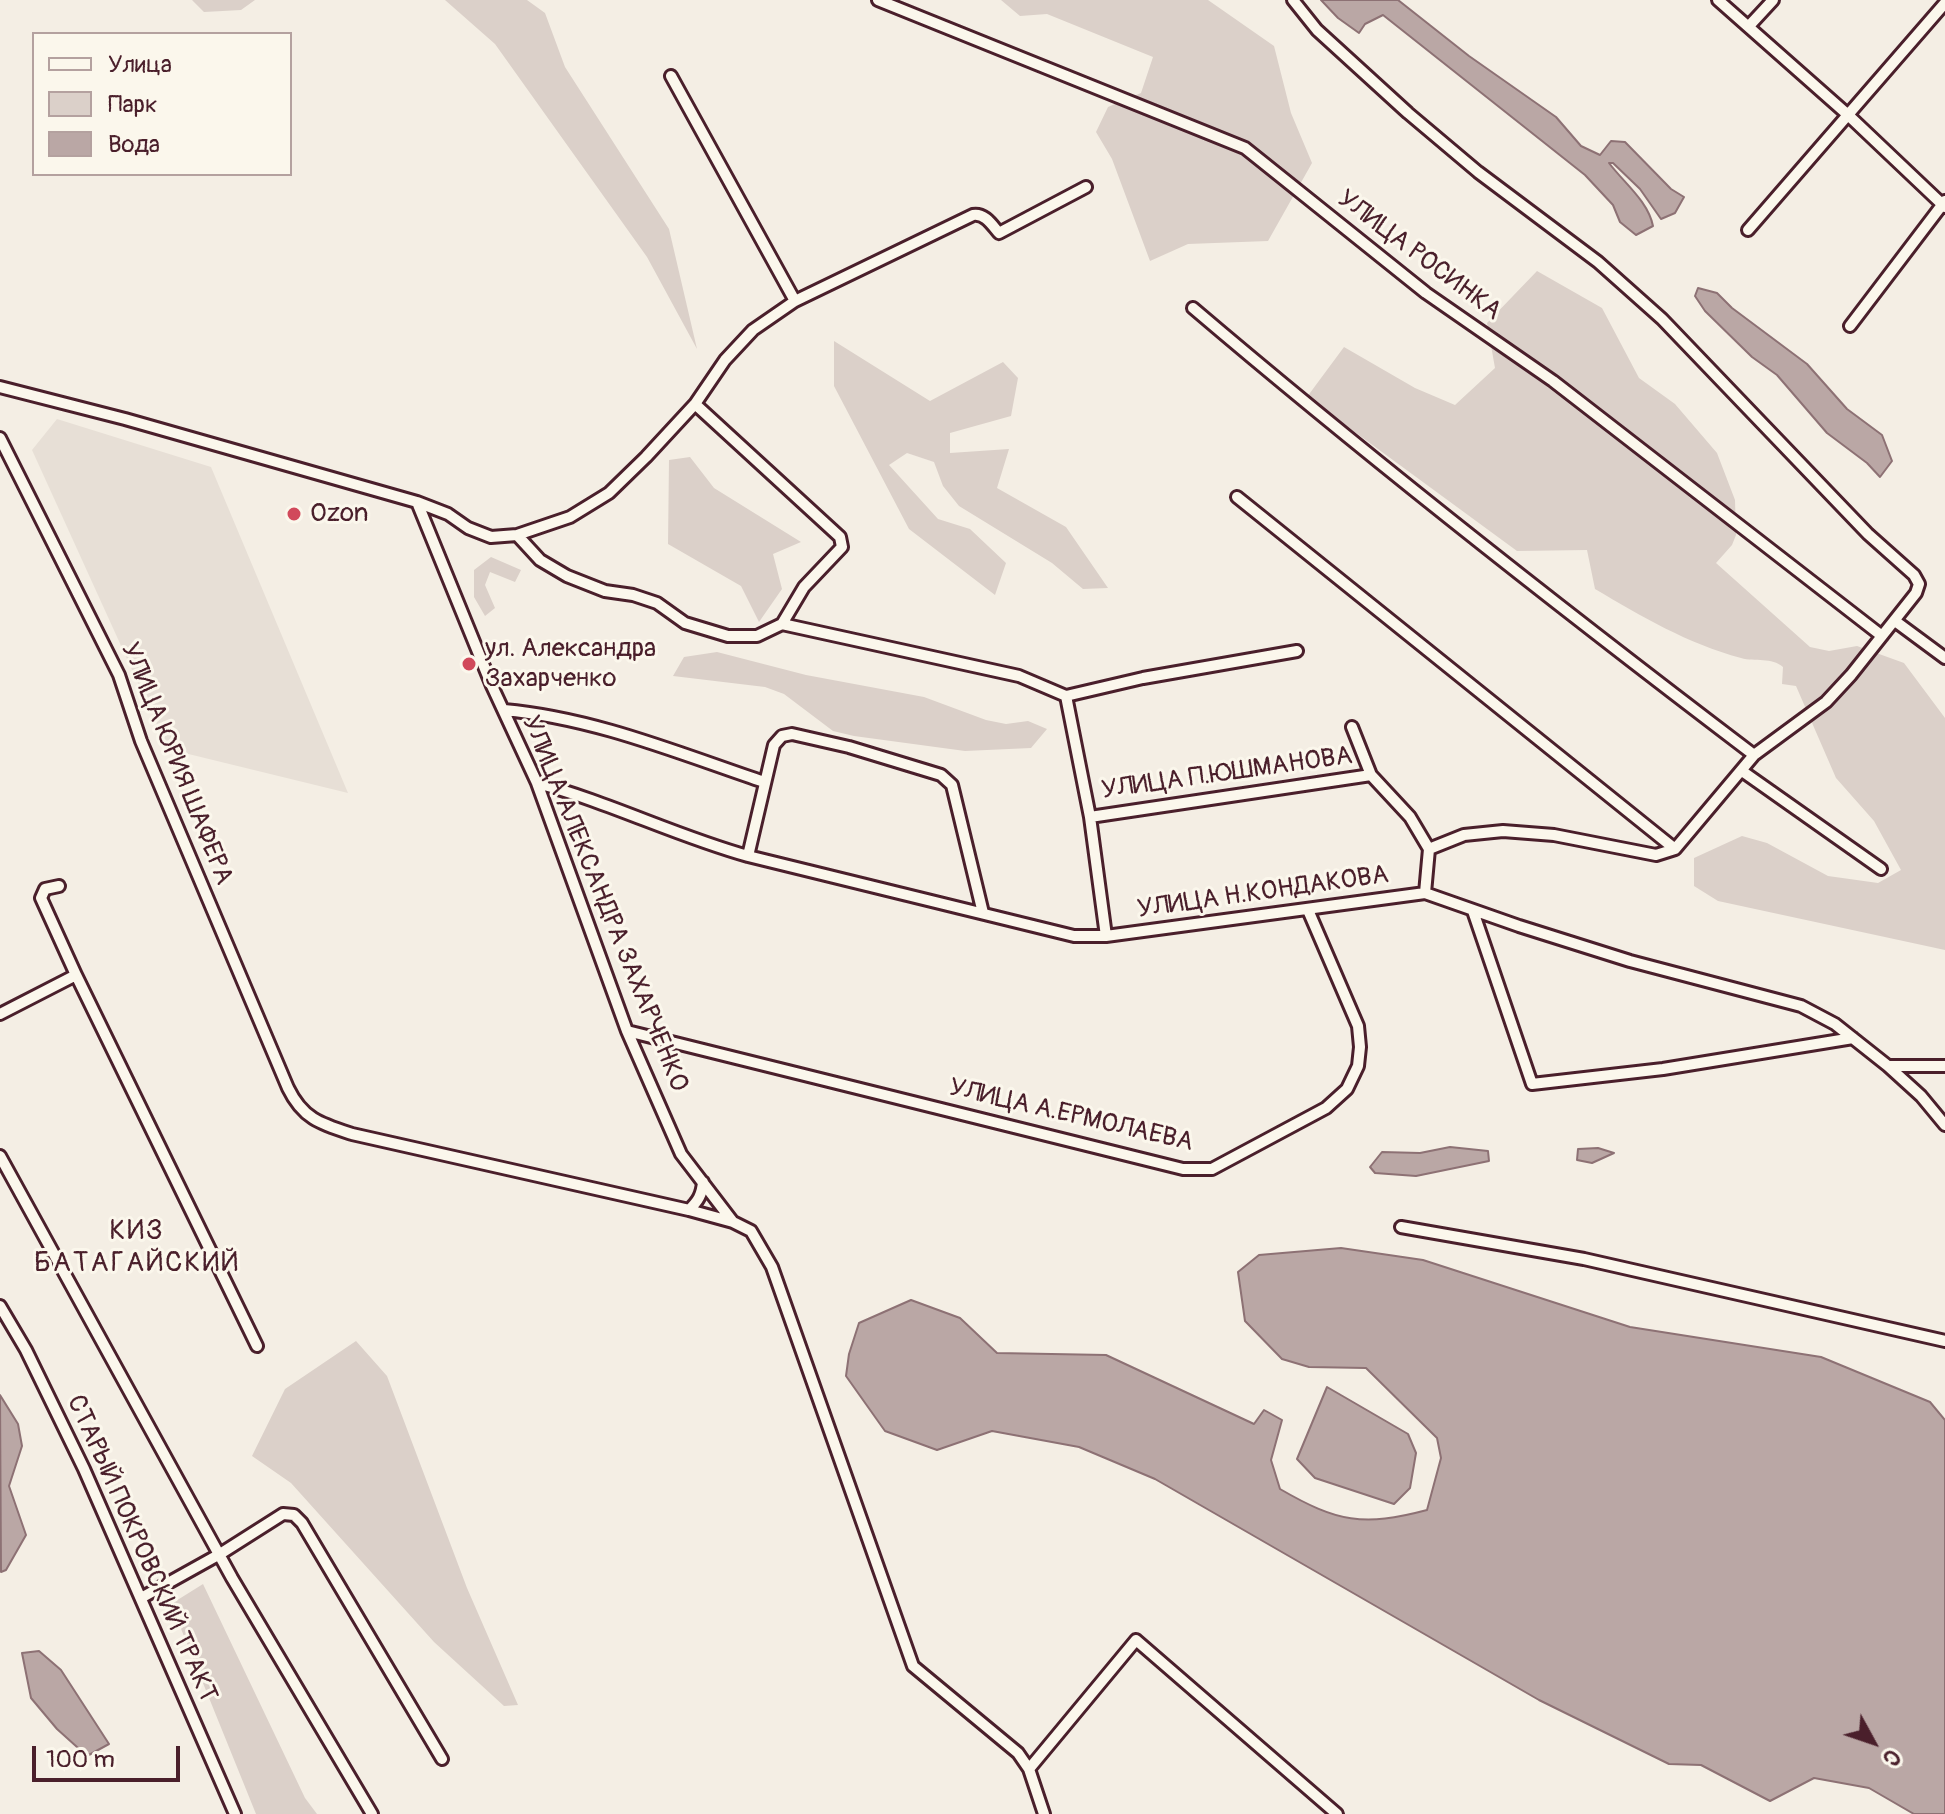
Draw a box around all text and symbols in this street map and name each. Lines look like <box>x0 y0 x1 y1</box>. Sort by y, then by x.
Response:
legend <box>32 32 292 176</box>
text: Улица <box>108 50 172 79</box>
text: Парк <box>108 90 157 119</box>
text: Вода <box>108 130 160 159</box>
street label: УЛИЦА РОСИНКА <box>1331 184 1507 328</box>
place label: Ozon <box>310 498 368 530</box>
marker: Ozon <box>285 505 303 523</box>
place label: ул. Александра Захарченко <box>485 633 656 694</box>
street label: УЛИЦА ЮРИЯ ШАФЕРА <box>113 638 239 890</box>
marker: ул. Александра Захарченко <box>460 655 478 673</box>
street label: УЛИЦА АЛЕКСАНДРА ЗАХАРЧЕНКО <box>514 712 694 1096</box>
street label: УЛИЦА П.ЮШМАНОВА <box>1100 741 1354 807</box>
street label: УЛИЦА Н.КОНДАКОВА <box>1135 860 1391 926</box>
street label: УЛИЦА А.ЕРМОЛАЕВА <box>946 1073 1196 1159</box>
district label: КИЗ БАТАГАЙСКИЙ <box>34 1215 240 1281</box>
street label: СТАРЫЙ ПОКРОВСКИЙ ТРАКТ <box>59 1391 223 1707</box>
north arrow <box>1833 1702 1913 1782</box>
scale bar <box>36 1730 184 1780</box>
text: С <box>1876 1743 1906 1772</box>
text: 100 m <box>46 1745 115 1774</box>

